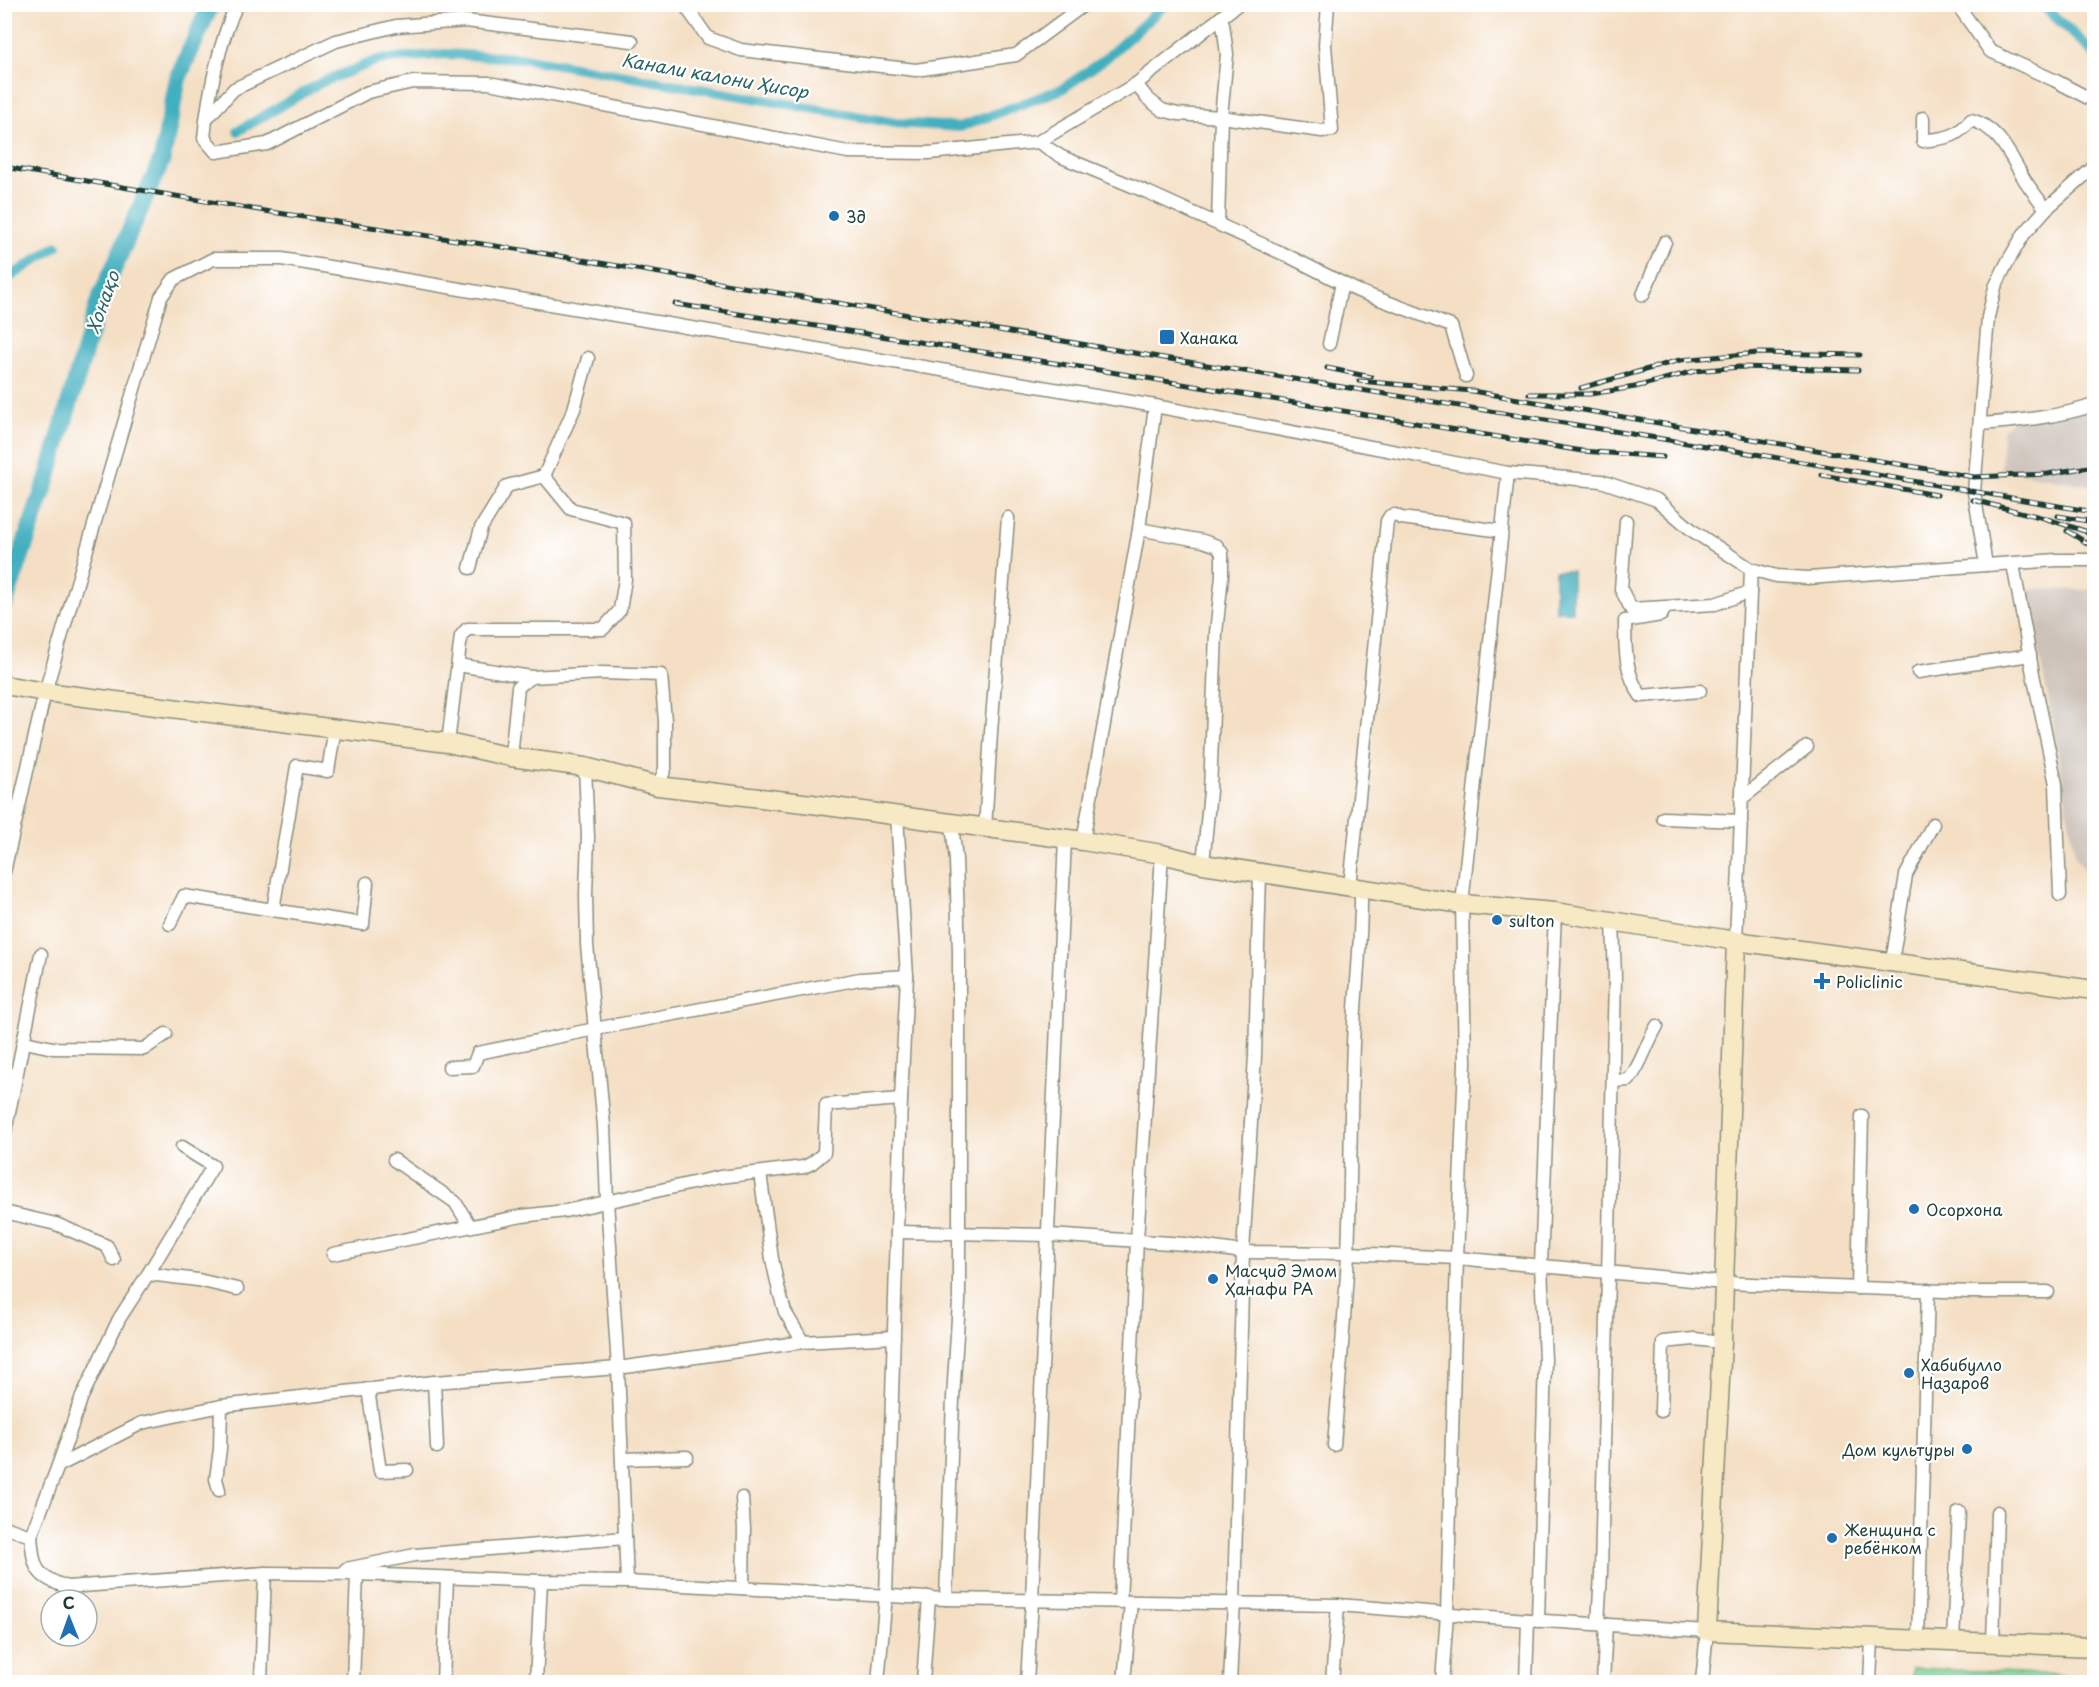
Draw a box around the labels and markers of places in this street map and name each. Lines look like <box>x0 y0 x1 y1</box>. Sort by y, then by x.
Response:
place label: 3д <box>846 204 866 228</box>
marker: 3д <box>827 209 841 223</box>
place label: Ханака <box>1180 325 1238 349</box>
marker: Ханака <box>1158 328 1176 346</box>
place label: sulton <box>1509 908 1555 932</box>
marker: sulton <box>1490 913 1504 927</box>
place label: Policlinic <box>1836 969 1903 993</box>
marker: Policlinic <box>1813 972 1831 990</box>
place label: Осорхона <box>1926 1197 2002 1221</box>
marker: Осорхона <box>1907 1202 1921 1216</box>
place label: Масҷид Эмом Ҳанафи РА <box>1225 1258 1337 1300</box>
marker: Масҷид Эмом Ҳанафи РА <box>1206 1272 1220 1286</box>
place label: Хабибулло Назаров <box>1921 1352 2002 1394</box>
marker: Хабибулло Назаров <box>1902 1366 1916 1380</box>
place label: Дом культуры <box>1842 1437 1955 1461</box>
marker: Дом культуры <box>1960 1442 1974 1456</box>
place label: Женщина с ребёнком <box>1844 1517 1936 1559</box>
marker: Женщина с ребёнком <box>1825 1531 1839 1545</box>

